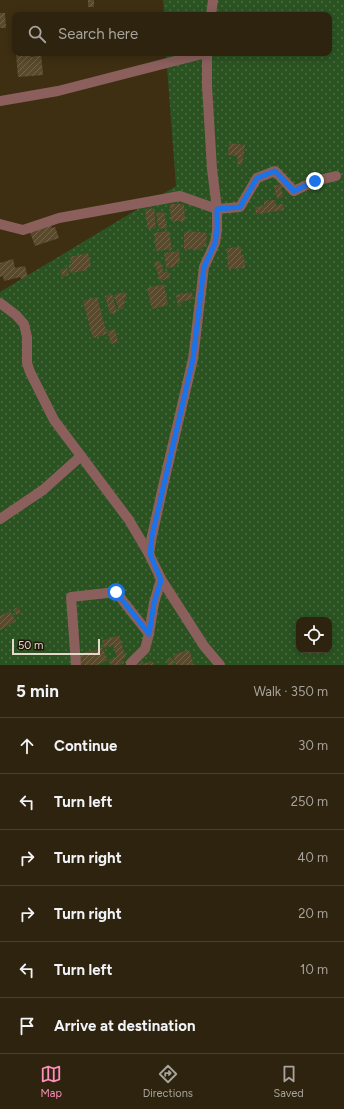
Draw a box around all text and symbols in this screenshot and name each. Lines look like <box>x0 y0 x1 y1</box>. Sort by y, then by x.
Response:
search box <box>12 12 332 56</box>
icon: search <box>26 23 48 45</box>
text: Search here <box>58 25 138 43</box>
route end <box>306 172 324 190</box>
route start <box>107 583 125 601</box>
map controls <box>296 617 332 653</box>
button: locate <box>296 617 332 653</box>
scale bar <box>12 637 100 656</box>
text: 50 m <box>18 639 43 652</box>
text: 5 min <box>16 681 59 701</box>
text: Walk · 350 m <box>253 684 328 699</box>
icon: ahead <box>16 735 38 757</box>
text: Continue <box>54 737 117 755</box>
text: 30 m <box>298 738 328 753</box>
icon: left <box>16 791 38 813</box>
text: Turn left <box>54 793 112 811</box>
text: 250 m <box>291 794 328 809</box>
icon: right <box>16 847 38 869</box>
text: Turn right <box>54 849 122 867</box>
text: 40 m <box>297 850 328 865</box>
icon: right <box>16 903 38 925</box>
text: Turn right <box>54 905 122 923</box>
text: 20 m <box>298 906 328 921</box>
icon: left <box>16 959 38 981</box>
text: Turn left <box>54 961 112 979</box>
text: 10 m <box>300 962 328 977</box>
icon: arrive <box>16 1015 38 1037</box>
text: Arrive at destination <box>54 1017 195 1035</box>
tab: Map <box>40 1063 62 1100</box>
tab: Directions <box>143 1063 193 1100</box>
tab: Saved <box>273 1063 304 1100</box>

